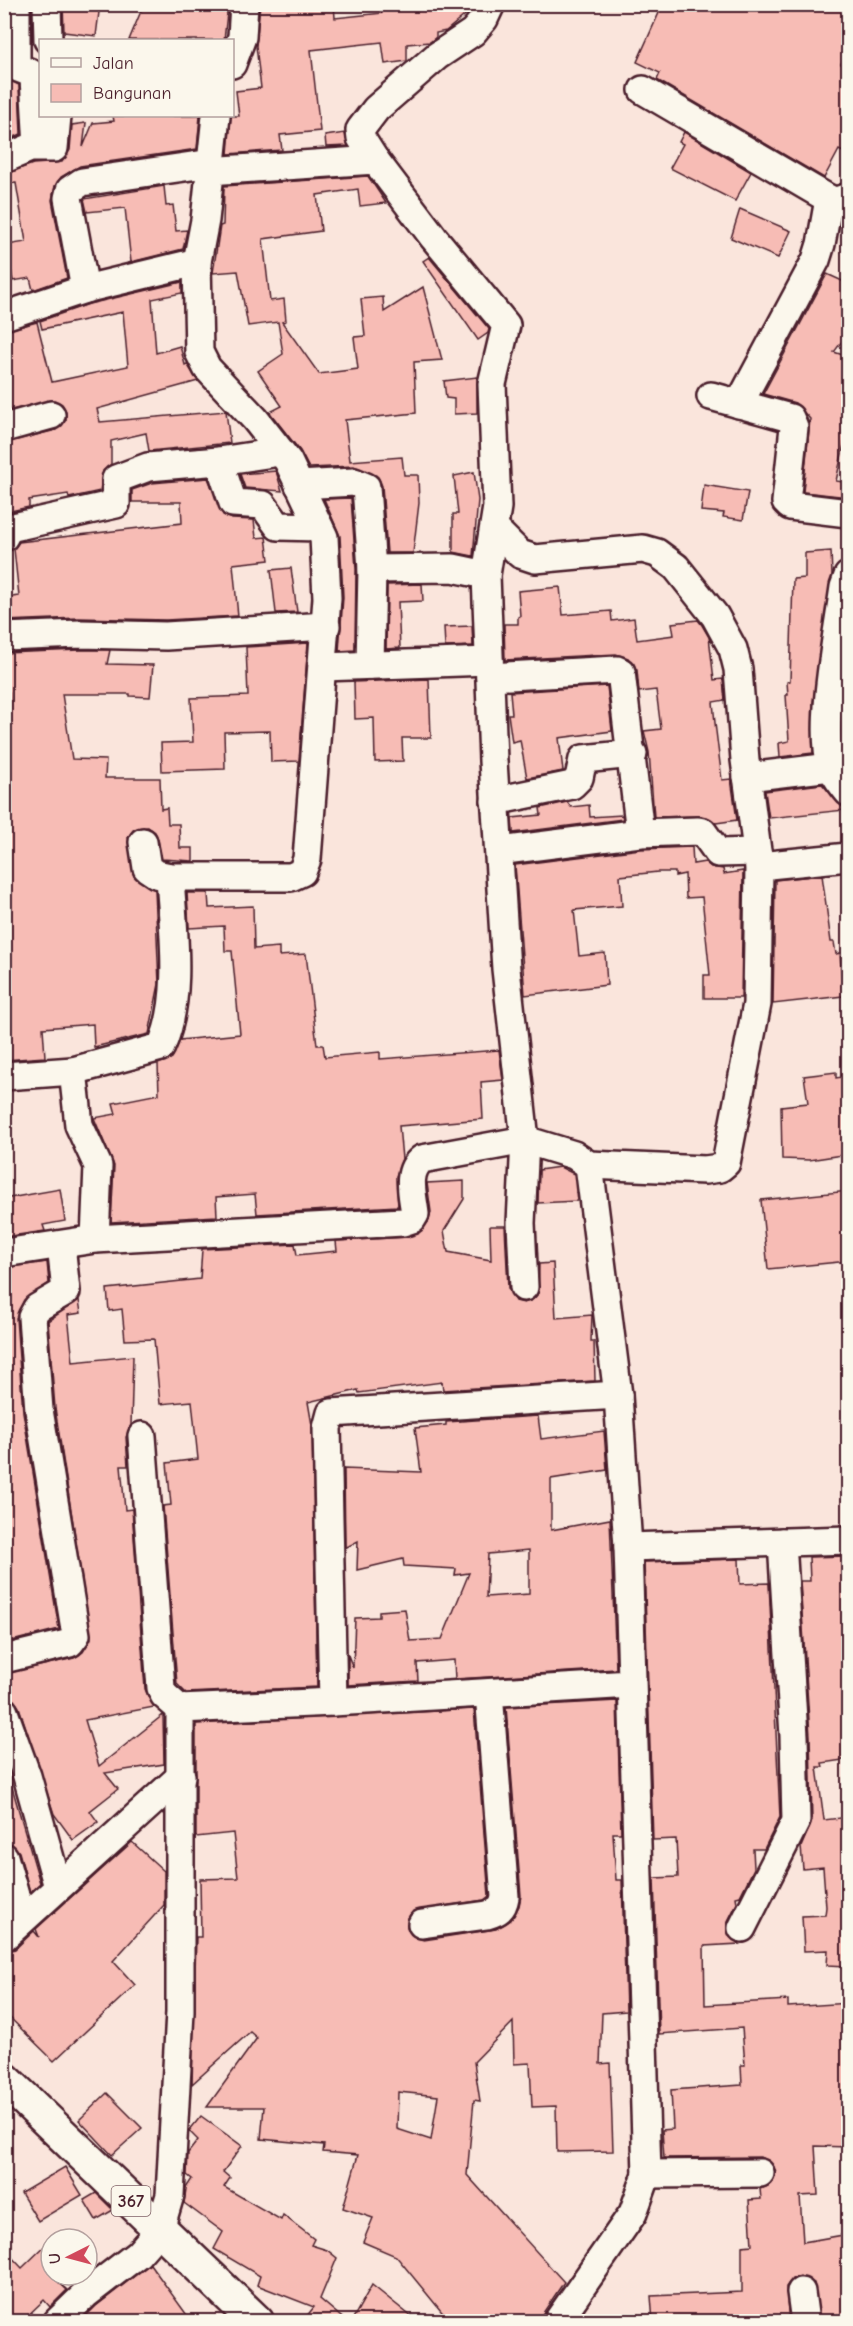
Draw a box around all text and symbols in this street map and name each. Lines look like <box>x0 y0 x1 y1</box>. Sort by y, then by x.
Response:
legend <box>39 39 234 117</box>
text: Jalan <box>93 53 134 74</box>
text: Bangunan <box>93 83 171 104</box>
road number: 367 <box>112 2186 150 2216</box>
north arrow <box>39 2227 99 2287</box>
text: U <box>46 2252 65 2265</box>

